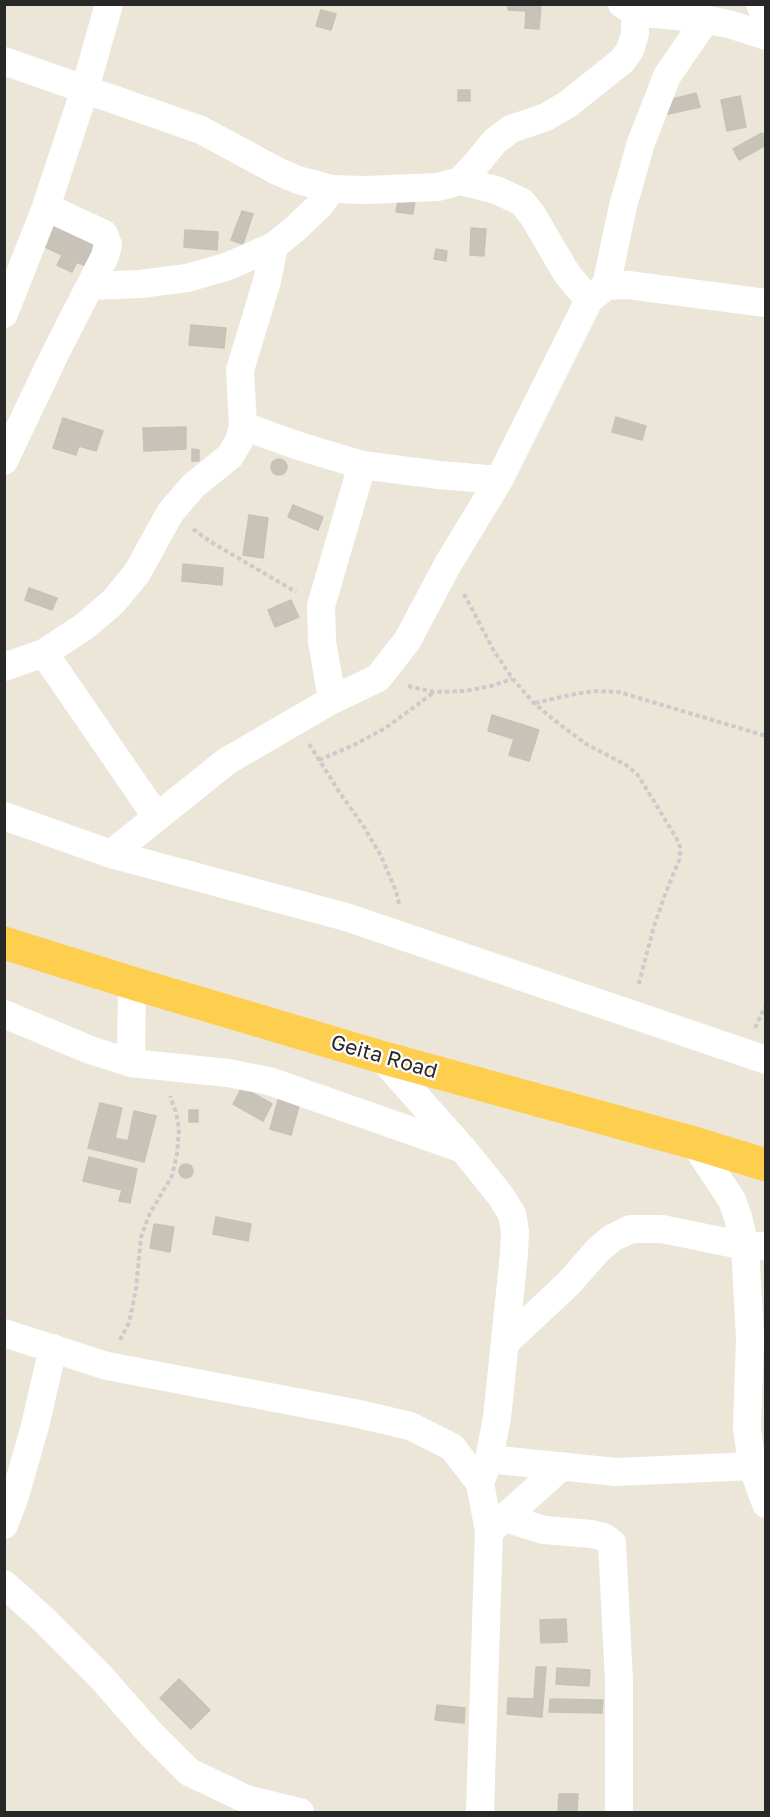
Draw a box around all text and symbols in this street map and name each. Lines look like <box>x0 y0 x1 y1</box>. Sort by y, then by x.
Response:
street label: Geita Road <box>328 1030 440 1084</box>

